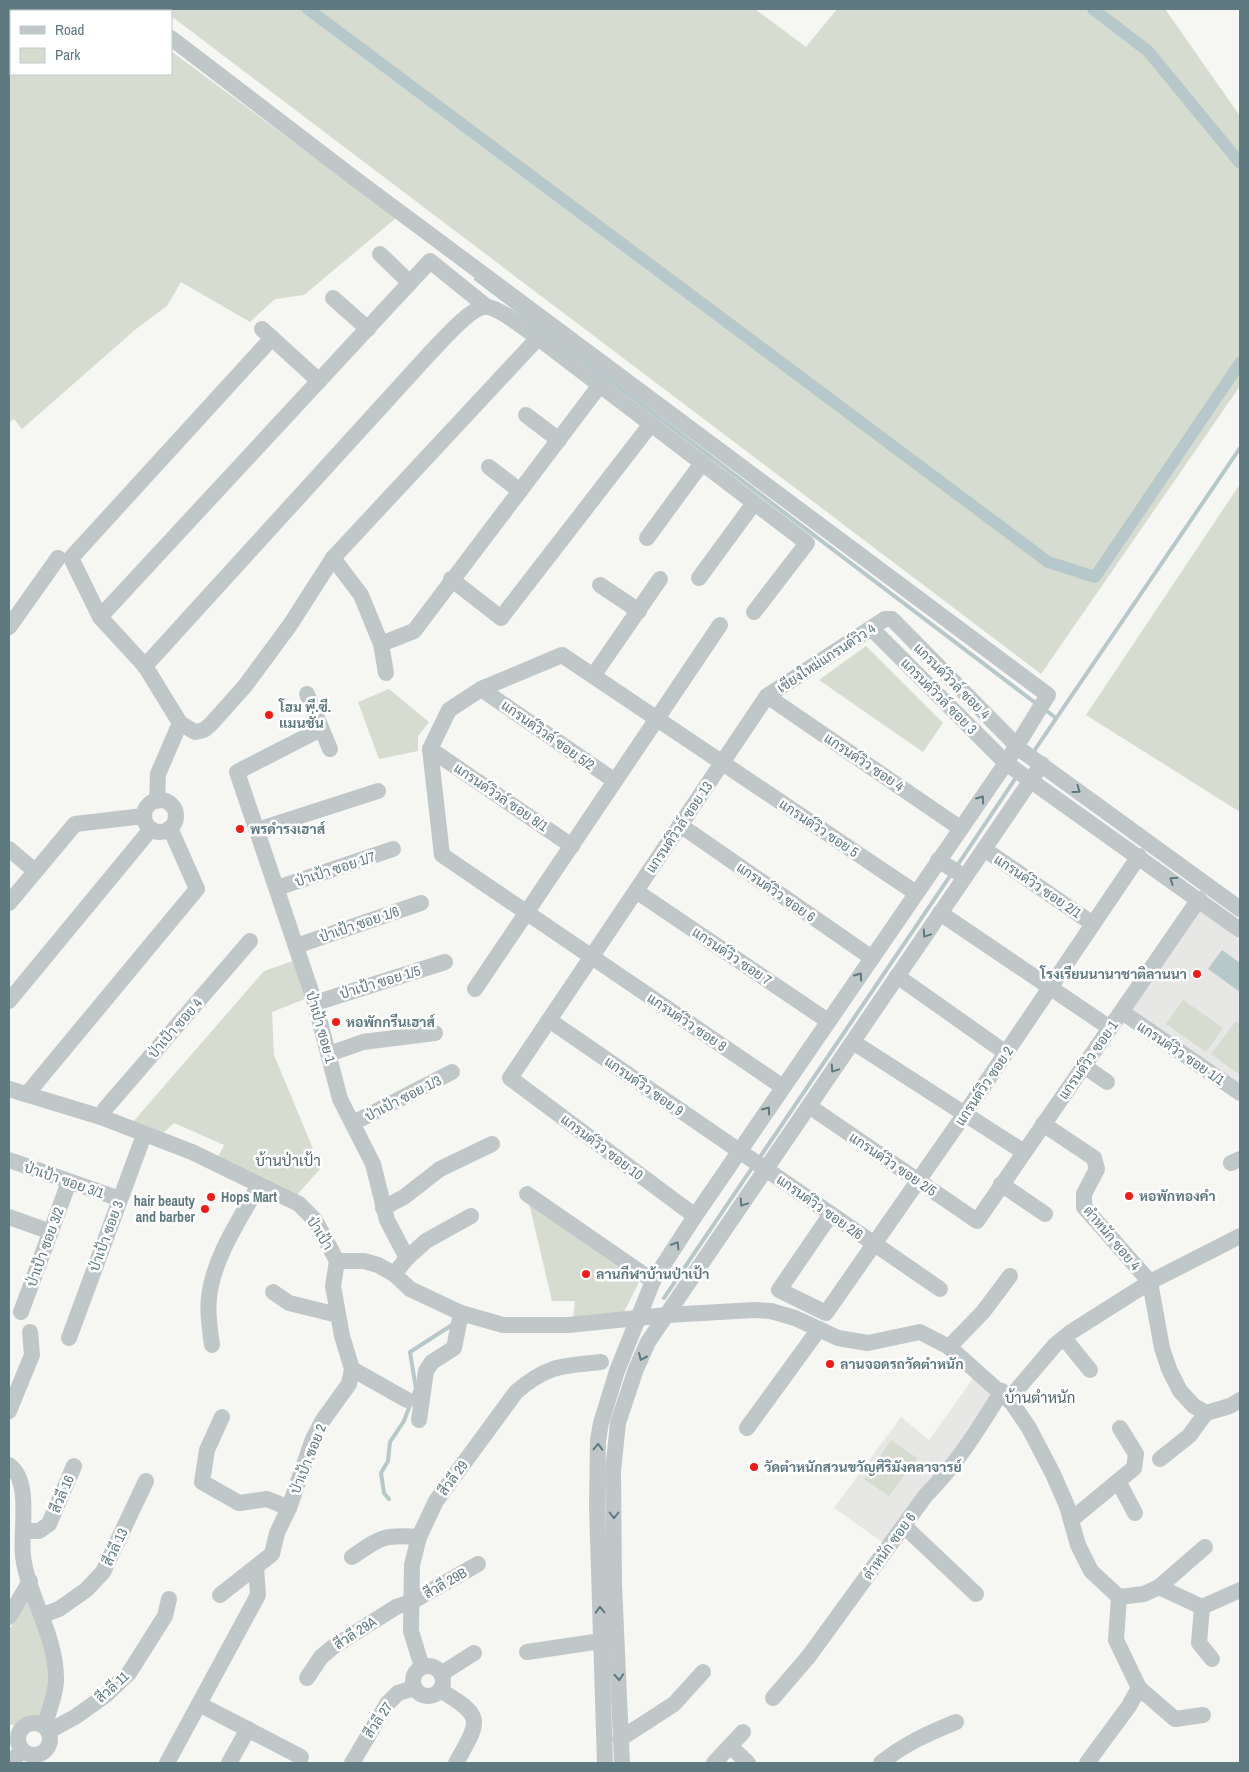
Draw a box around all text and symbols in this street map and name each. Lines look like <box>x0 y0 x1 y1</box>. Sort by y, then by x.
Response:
legend <box>10 10 172 75</box>
text: Road <box>55 19 84 40</box>
text: Park <box>55 44 81 65</box>
street label: เชียงใหม่แกรนด์วิว 4 <box>773 619 879 697</box>
street label: แกรนด์วิวล์ ซอย 4 <box>910 639 994 723</box>
street label: แกรนด์วิวล์ ซอย 3 <box>897 654 981 738</box>
street label: แกรนด์วิวล์ ซอย 5/2 <box>498 696 598 774</box>
place label: โฮม พี.ซี. แมนชั่น <box>278 698 331 732</box>
marker: โฮม พี.ซี. แมนชั่น <box>263 709 275 721</box>
street label: แกรนด์วิว ซอย 4 <box>821 729 908 796</box>
street label: แกรนด์วิวล์ ซอย 8/1 <box>450 759 552 836</box>
street label: แกรนด์วิวล์ ซอย 13 <box>642 778 716 876</box>
one-way arrow <box>1071 784 1080 792</box>
street label: แกรนด์วิว ซอย 5 <box>776 795 862 861</box>
one-way arrow <box>975 795 984 805</box>
place label: พรดำรงเฮาส์ <box>250 820 326 838</box>
marker: พรดำรงเฮาส์ <box>234 823 246 835</box>
street label: ป่าเป้า ซอย 1/7 <box>293 848 377 890</box>
street label: แกรนด์วิว ซอย 2/1 <box>991 850 1086 922</box>
street label: แกรนด์วิว ซอย 6 <box>733 858 819 926</box>
one-way arrow <box>1169 877 1178 887</box>
street label: ป่าเป้า ซอย 1/6 <box>317 902 401 946</box>
street label: แกรนด์วิว ซอย 7 <box>689 923 775 989</box>
one-way arrow <box>923 929 932 938</box>
street label: ป่าเป้า ซอย 1/5 <box>337 961 423 1003</box>
place label: โรงเรียนนานาชาติลานนา <box>1039 965 1187 983</box>
marker: โรงเรียนนานาชาติลานนา <box>1191 968 1203 980</box>
one-way arrow <box>853 973 862 982</box>
street label: ป่าเป้า ซอย 1 <box>302 989 340 1066</box>
street label: แกรนด์วิว ซอย 8 <box>644 989 730 1055</box>
street label: ป่าเป้า ซอย 4 <box>144 994 206 1062</box>
place label: หอพักกรีนเฮาส์ <box>346 1013 436 1031</box>
marker: หอพักกรีนเฮาส์ <box>330 1016 342 1028</box>
street label: แกรนด์วิว ซอย 1 <box>1054 1017 1122 1103</box>
street label: แกรนด์วิว ซอย 1/1 <box>1134 1017 1229 1089</box>
street label: แกรนด์วิว ซอย 2 <box>951 1043 1017 1129</box>
street label: แกรนด์วิว ซอย 9 <box>601 1052 687 1120</box>
one-way arrow <box>831 1063 840 1072</box>
street label: ป่าเป้า ซอย 1/3 <box>362 1071 444 1125</box>
one-way arrow <box>761 1106 770 1116</box>
street label: แกรนด์วิว ซอย 10 <box>557 1110 647 1184</box>
street label: แกรนด์วิว ซอย 2/5 <box>846 1128 940 1200</box>
district label: บ้านป่าเป้า <box>255 1150 321 1171</box>
street label: ป่าเป้า ซอย 3/1 <box>22 1158 107 1202</box>
street label: แกรนด์วิว ซอย 2/6 <box>773 1170 867 1244</box>
place label: หอพักทองคำ <box>1139 1187 1216 1205</box>
place label: Hops Mart <box>221 1188 277 1206</box>
marker: หอพักทองคำ <box>1123 1190 1135 1202</box>
marker: Hops Mart <box>205 1191 217 1203</box>
place label: hair beauty and barber <box>134 1192 196 1226</box>
one-way arrow <box>740 1197 749 1207</box>
street label: ป่าเป้า ซอย 3 <box>85 1198 127 1274</box>
street label: ตำหนัก ซอย 4 <box>1080 1202 1145 1274</box>
marker: hair beauty and barber <box>199 1203 211 1215</box>
street label: ป่าเป้า ซอย 3/2 <box>22 1205 68 1289</box>
street label: ป่าเป้า <box>303 1213 337 1253</box>
one-way arrow <box>670 1241 680 1250</box>
place label: ลานกีฬาบ้านป่าเป้า <box>596 1265 709 1283</box>
marker: ลานกีฬาบ้านป่าเป้า <box>580 1268 592 1280</box>
one-way arrow <box>637 1352 648 1361</box>
place label: ลานจอดรถวัดตำหนัก <box>840 1355 964 1373</box>
marker: ลานจอดรถวัดตำหนัก <box>824 1358 836 1370</box>
district label: บ้านตำหนัก <box>1005 1387 1075 1408</box>
street label: ป่าเป้า ซอย 2 <box>286 1421 330 1497</box>
one-way arrow <box>593 1443 604 1451</box>
street label: สีวลี 29 <box>434 1457 472 1499</box>
place label: วัดตำหนักสวนขวัญศิริมังคลาจารย์ <box>764 1458 963 1476</box>
marker: วัดตำหนักสวนขวัญศิริมังคลาจารย์ <box>748 1461 760 1473</box>
street label: สีวลี 16 <box>46 1472 78 1516</box>
street label: ตำหนัก ซอย 6 <box>859 1509 919 1583</box>
one-way arrow <box>609 1512 619 1519</box>
street label: สีวลี 13 <box>99 1525 131 1569</box>
street label: สีวลี 29B <box>420 1563 470 1603</box>
one-way arrow <box>595 1605 605 1613</box>
street label: สีวลี 29A <box>330 1612 380 1653</box>
street label: สีวลี 11 <box>92 1667 133 1707</box>
one-way arrow <box>613 1673 624 1681</box>
street label: สีวลี 27 <box>360 1699 396 1741</box>

